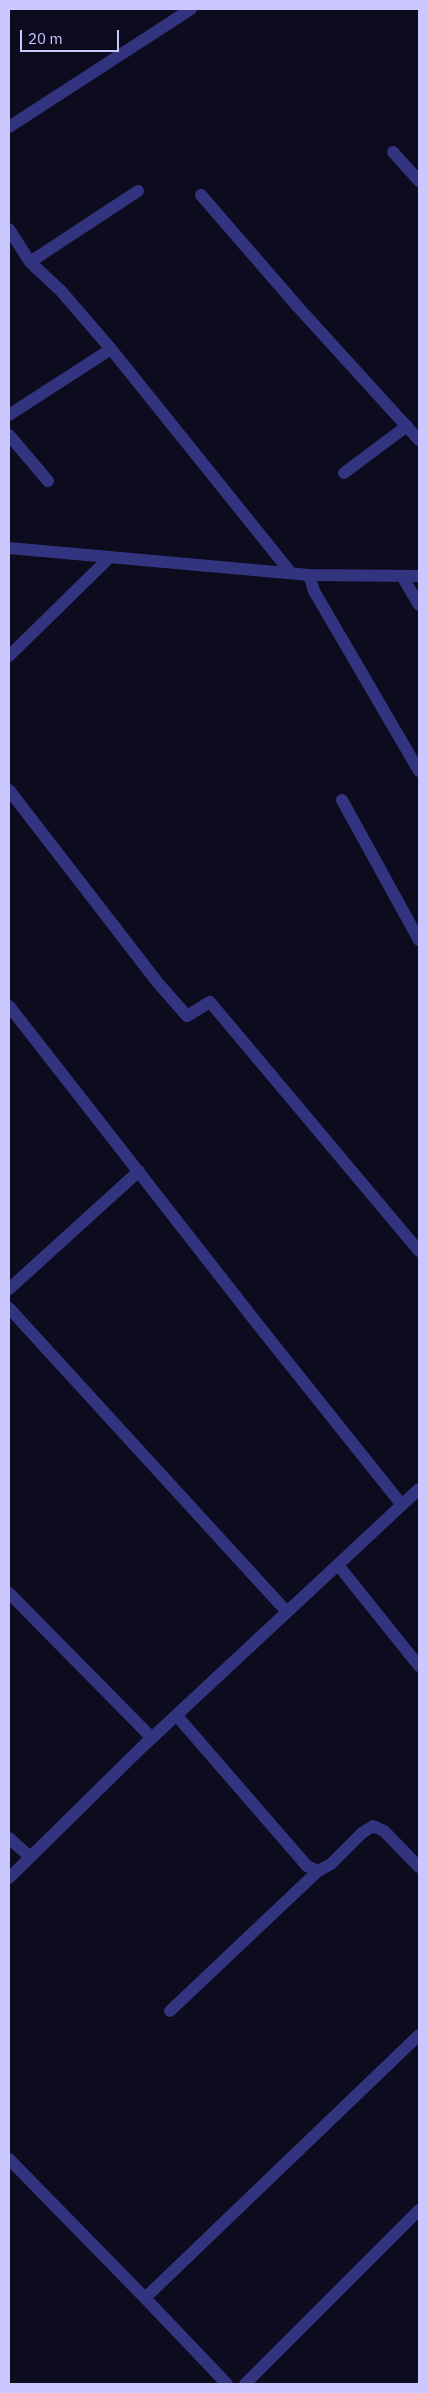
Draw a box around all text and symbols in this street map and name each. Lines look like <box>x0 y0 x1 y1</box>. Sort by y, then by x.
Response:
scale bar <box>22 20 121 52</box>
text: 20 m <box>28 29 63 48</box>

